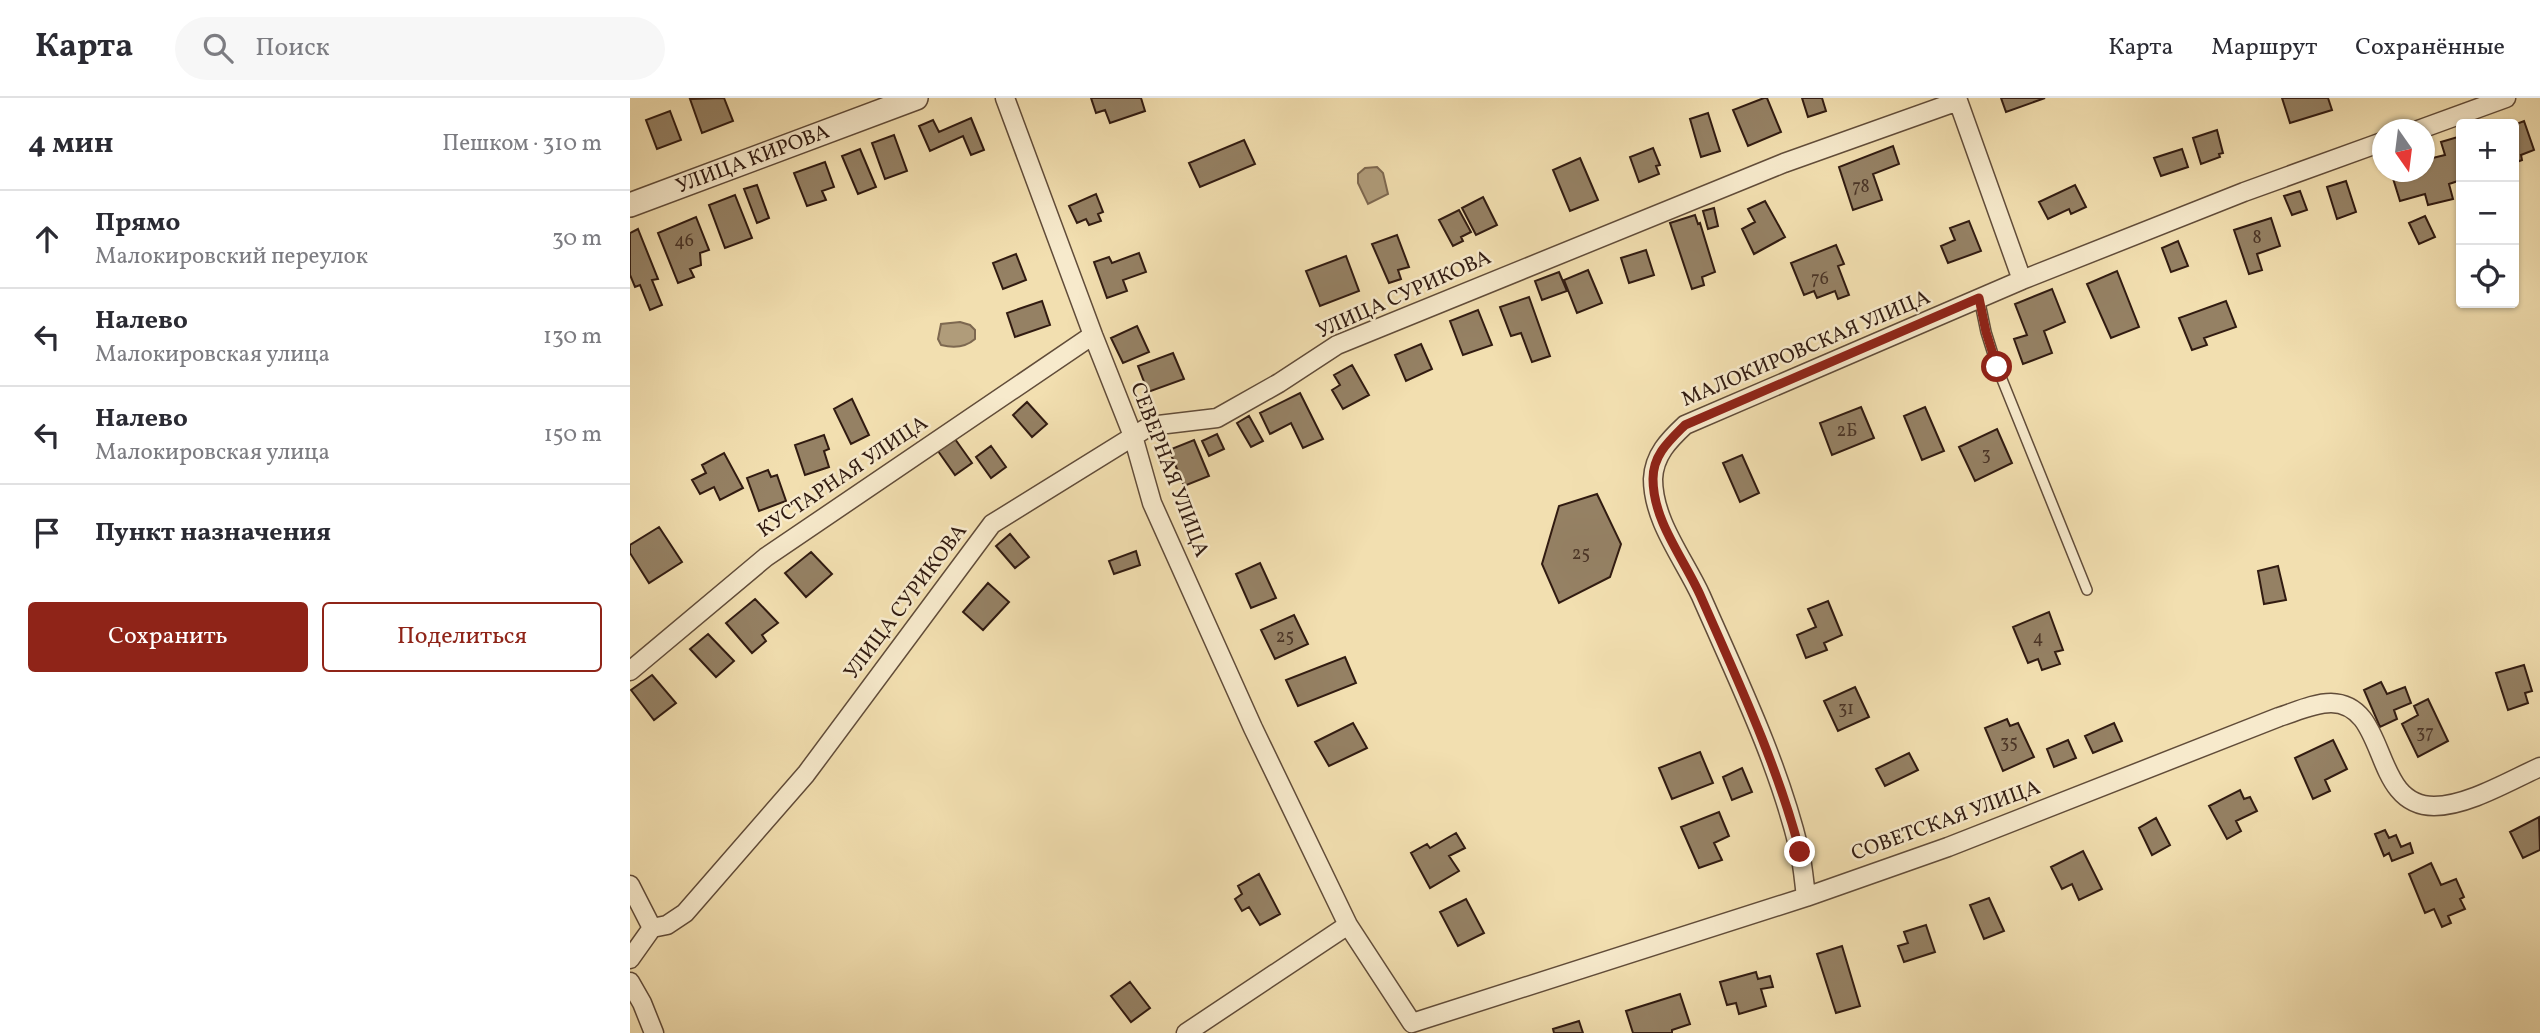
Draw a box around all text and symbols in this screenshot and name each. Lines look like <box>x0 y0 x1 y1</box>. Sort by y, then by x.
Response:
search box <box>175 17 665 80</box>
text: Карта <box>35 25 133 71</box>
icon: search <box>199 29 237 67</box>
text: Поиск <box>255 30 330 66</box>
text: Карта <box>2108 31 2173 65</box>
text: Маршрут <box>2211 31 2317 65</box>
text: Сохранённые <box>2355 31 2505 65</box>
street label: УЛИЦА КИРОВА <box>672 117 834 201</box>
north arrow <box>2372 119 2435 182</box>
map controls <box>2456 119 2519 308</box>
button: + <box>2456 119 2519 182</box>
text: 4 мин <box>28 123 113 165</box>
text: Пешком · 310 m <box>442 128 602 160</box>
house number: 78 <box>1852 175 1870 200</box>
button: − <box>2456 182 2519 245</box>
text: Прямо <box>95 205 180 241</box>
icon: ahead <box>28 220 66 258</box>
text: 30 m <box>552 223 602 255</box>
house number: 8 <box>2252 226 2262 251</box>
house number: 46 <box>674 229 694 254</box>
text: Малокировский переулок <box>95 241 368 273</box>
street label: УЛИЦА СУРИКОВА <box>1312 243 1496 347</box>
button: locate <box>2456 245 2519 308</box>
house number: 76 <box>1811 267 1829 292</box>
street label: МАЛОКИРОВСКАЯ УЛИЦА <box>1677 283 1935 415</box>
text: Налево <box>95 303 188 339</box>
icon: left <box>28 318 66 356</box>
text: 130 m <box>543 321 602 353</box>
text: Малокировская улица <box>95 339 330 371</box>
route start <box>1981 351 2012 382</box>
street label: СЕВЕРНАЯ УЛИЦА <box>1122 378 1216 562</box>
text: Налево <box>95 401 188 437</box>
street label: КУСТАРНАЯ УЛИЦА <box>752 409 934 545</box>
icon: left <box>28 416 66 454</box>
text: 150 m <box>544 419 602 451</box>
house number: 2Б <box>1837 419 1857 444</box>
text: Малокировская улица <box>95 437 330 469</box>
house number: 3 <box>1981 443 1991 468</box>
icon: arrive <box>28 514 66 552</box>
text: Пункт назначения <box>95 515 331 551</box>
street label: УЛИЦА СУРИКОВА <box>838 518 974 686</box>
house number: 25 <box>1572 542 1590 567</box>
button: Сохранить <box>28 602 308 672</box>
button: Поделиться <box>322 602 602 672</box>
house number: 25 <box>1276 625 1294 650</box>
house number: 4 <box>2033 626 2043 651</box>
house number: 31 <box>1838 697 1854 722</box>
house number: 37 <box>2416 721 2434 746</box>
house number: 35 <box>2000 731 2018 756</box>
street label: СОВЕТСКАЯ УЛИЦА <box>1847 773 2045 869</box>
route end <box>1784 836 1815 867</box>

